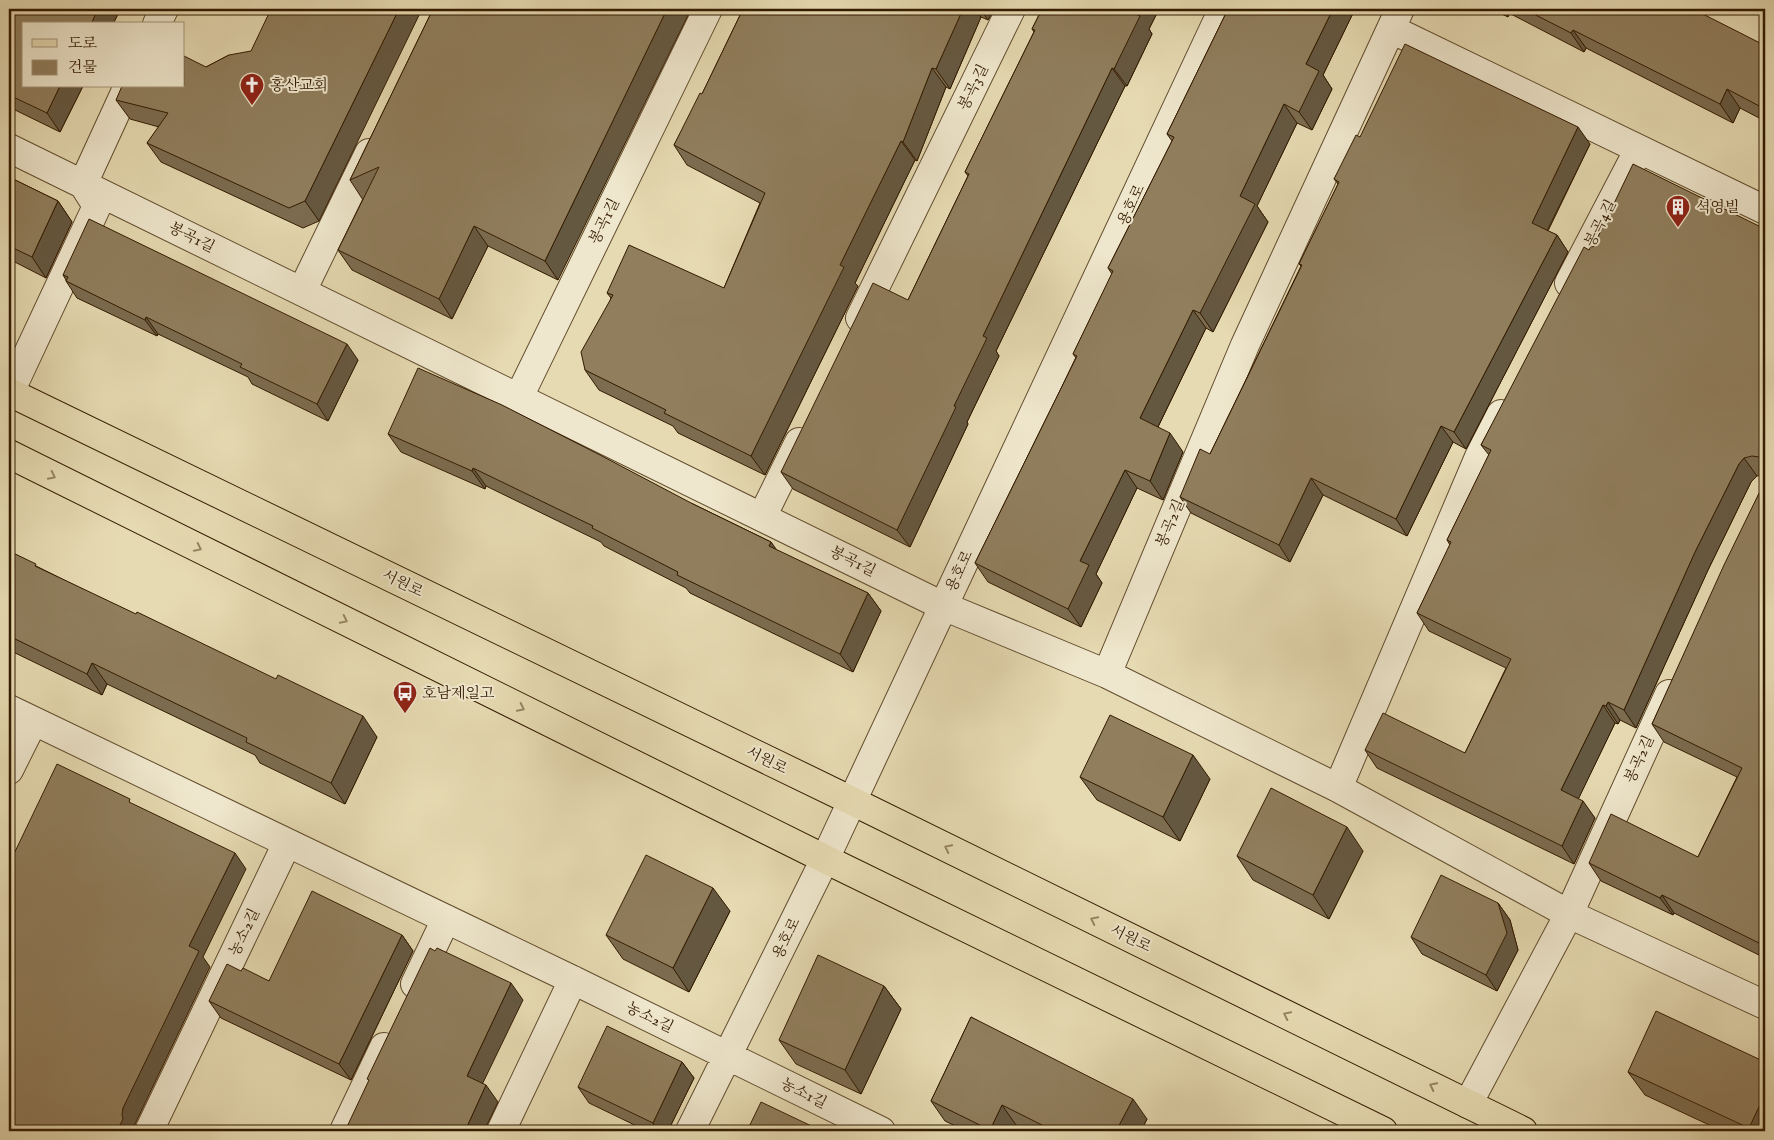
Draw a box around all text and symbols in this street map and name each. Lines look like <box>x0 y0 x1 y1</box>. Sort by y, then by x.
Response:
legend <box>22 22 185 88</box>
text: 도로 <box>68 34 97 53</box>
text: 건물 <box>68 58 97 77</box>
street label: 봉곡3길 <box>954 61 993 113</box>
church icon: 홍산교회 <box>239 72 265 106</box>
place label: 홍산교회 <box>270 76 328 95</box>
street label: 용호로 <box>1114 181 1149 229</box>
building icon: 셕영빌 <box>1665 194 1691 228</box>
street label: 봉곡1길 <box>585 195 624 247</box>
street label: 봉곡4길 <box>1580 196 1620 250</box>
place label: 셕영빌 <box>1696 198 1739 217</box>
street label: 봉곡1길 <box>166 218 218 257</box>
one-way arrow <box>47 470 56 480</box>
street label: 봉곡2길 <box>1152 496 1189 550</box>
one-way arrow <box>193 542 202 552</box>
street label: 봉곡1길 <box>827 542 879 581</box>
street label: 용호로 <box>942 547 977 595</box>
street label: 서원로 <box>379 565 427 602</box>
one-way arrow <box>339 614 348 624</box>
bus stop icon: 호남제일고 <box>392 680 418 714</box>
place label: 호남제일고 <box>422 684 495 703</box>
one-way arrow <box>516 701 525 712</box>
street label: 봉곡2길 <box>1621 732 1658 786</box>
street label: 서원로 <box>743 742 791 779</box>
one-way arrow <box>944 844 953 855</box>
street label: 농소2길 <box>225 905 264 959</box>
street label: 용호로 <box>768 914 805 962</box>
one-way arrow <box>1090 916 1099 926</box>
street label: 서원로 <box>1107 920 1155 957</box>
street label: 농소2길 <box>623 998 677 1037</box>
one-way arrow <box>1283 1010 1292 1021</box>
street label: 농소1길 <box>778 1074 830 1113</box>
one-way arrow <box>1429 1082 1438 1092</box>

